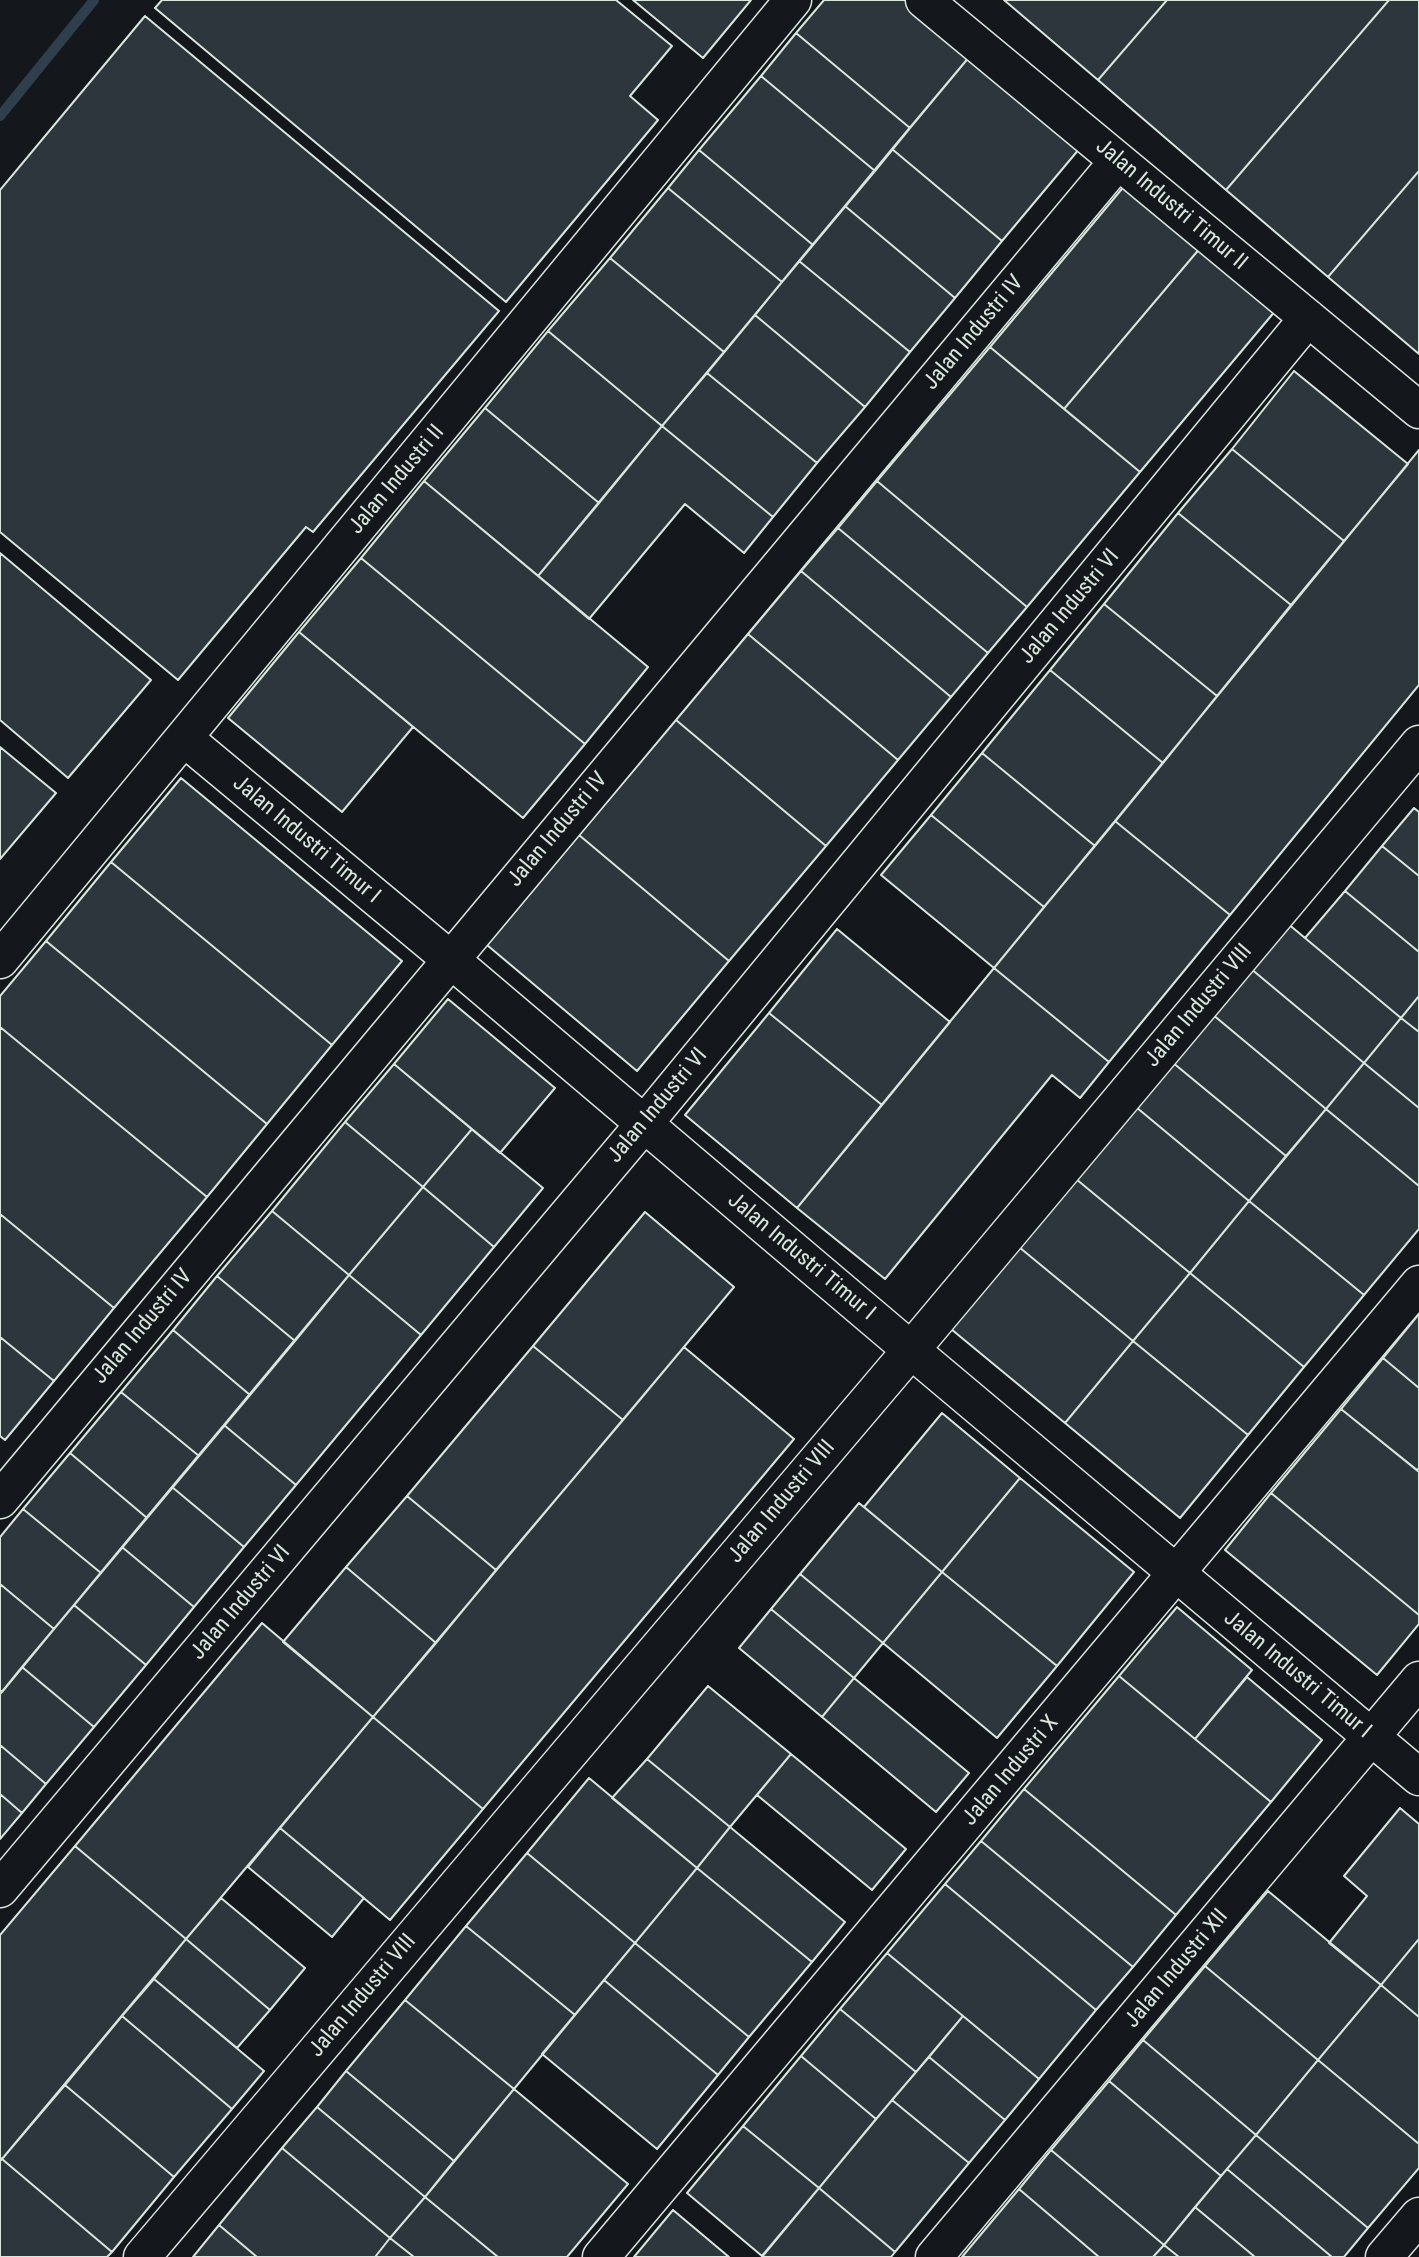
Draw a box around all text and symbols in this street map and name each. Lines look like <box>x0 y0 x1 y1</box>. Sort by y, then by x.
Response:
street label: Jalan Industri Timur II <box>1090 134 1252 276</box>
street label: Jalan Industri IV <box>918 270 1030 396</box>
street label: Jalan Industri II <box>344 420 450 540</box>
street label: Jalan Industri VI <box>1014 544 1126 670</box>
street label: Jalan Industri IV <box>502 767 614 893</box>
street label: Jalan Industri Timur I <box>227 771 385 909</box>
street label: Jalan Industri VIII <box>1140 939 1258 1073</box>
street label: Jalan Industri VI <box>602 1043 714 1169</box>
street label: Jalan Industri Timur I <box>722 1188 880 1326</box>
street label: Jalan Industri IV <box>87 1264 199 1390</box>
street label: Jalan Industri VIII <box>723 1435 841 1569</box>
street label: Jalan Industri VI <box>185 1540 297 1666</box>
street label: Jalan Industri Timur I <box>1218 1606 1376 1744</box>
street label: Jalan Industri X <box>957 1711 1065 1831</box>
street label: Jalan Industri XII <box>1120 1904 1234 2034</box>
street label: Jalan Industri VIII <box>304 1929 422 2063</box>

